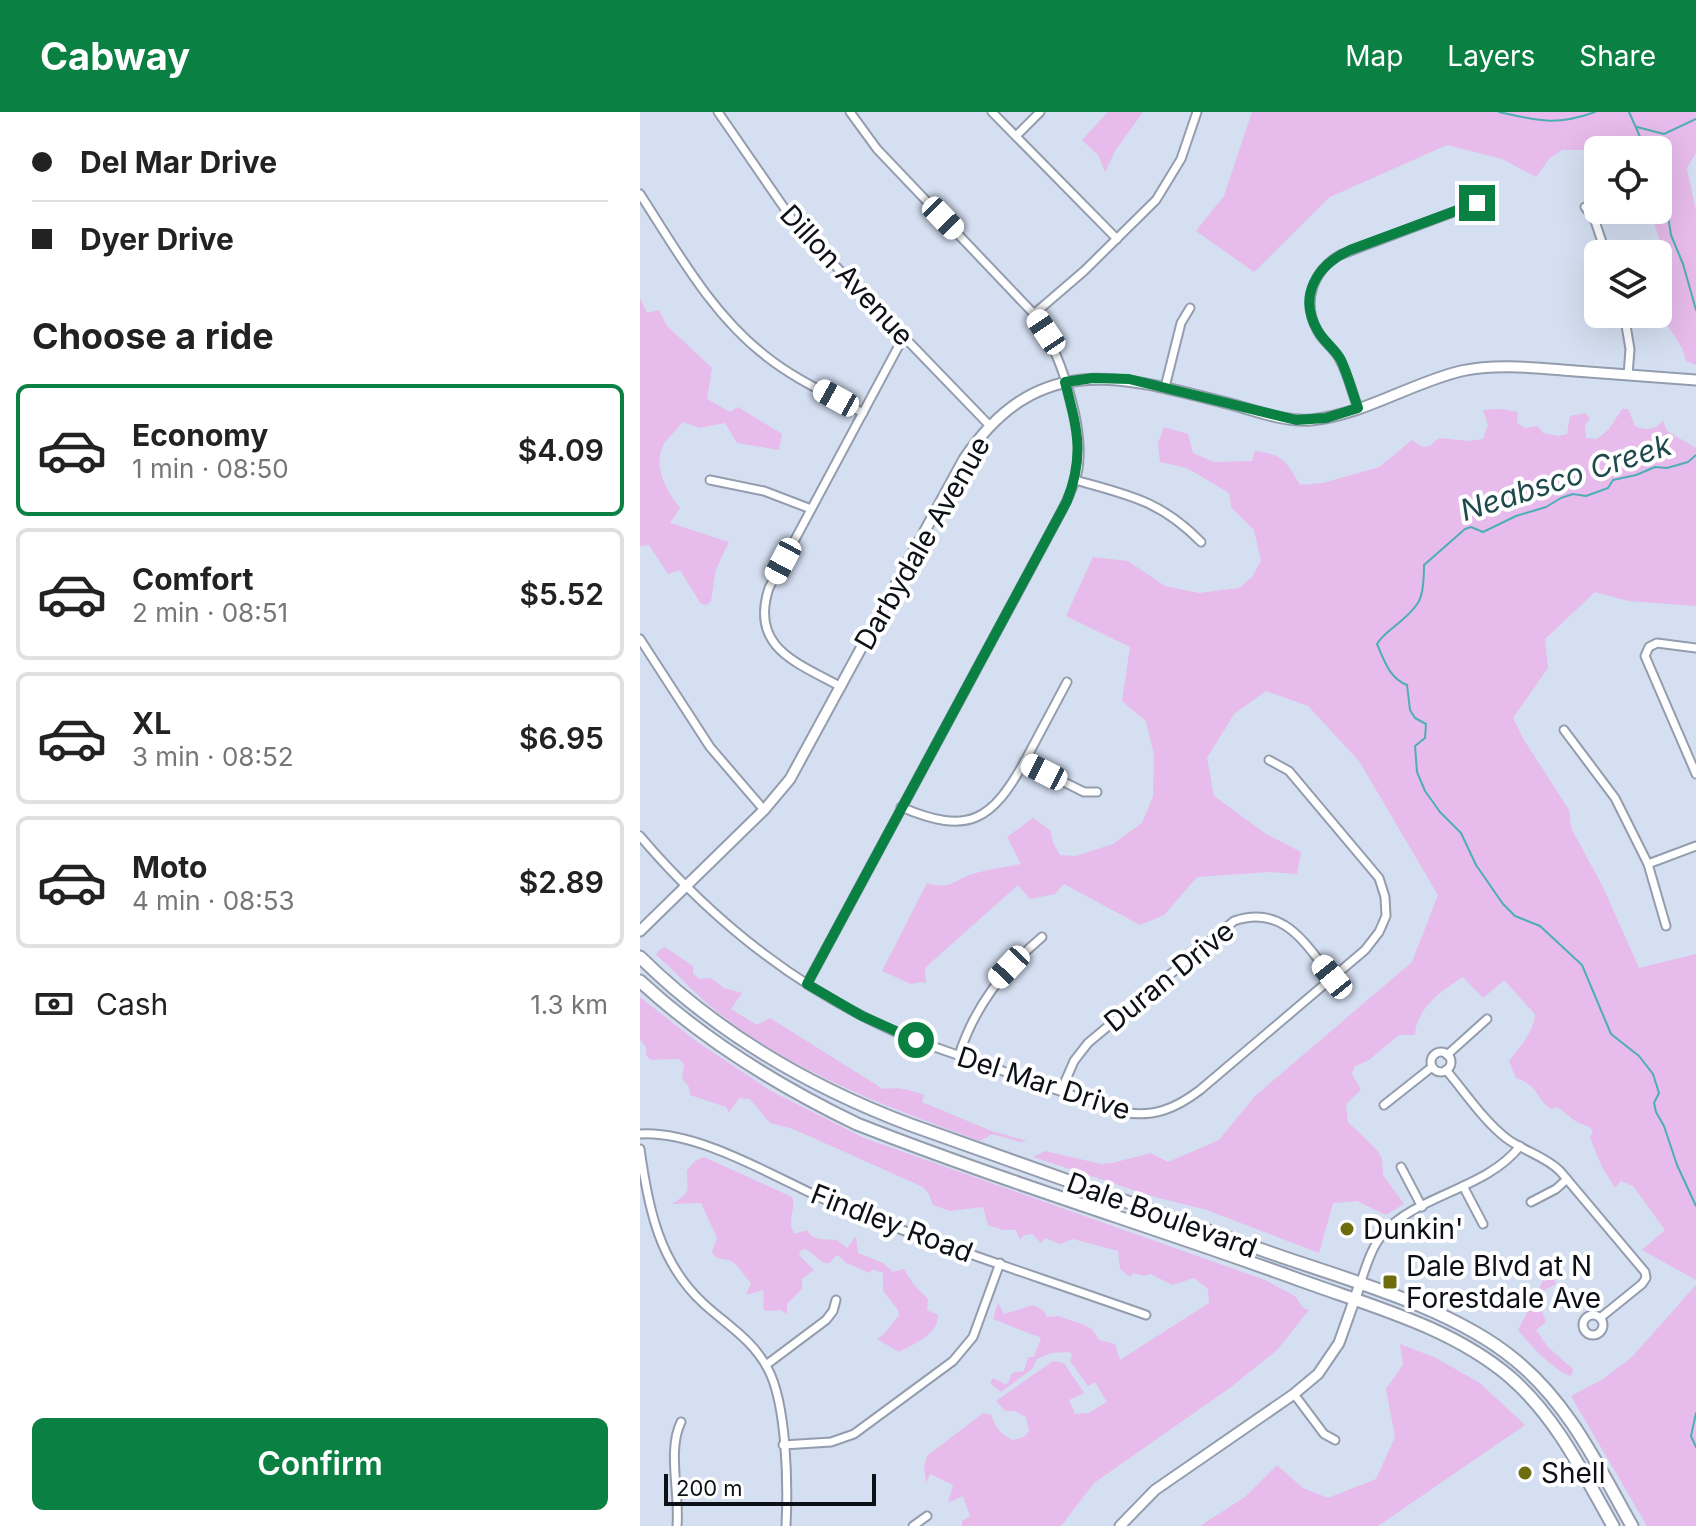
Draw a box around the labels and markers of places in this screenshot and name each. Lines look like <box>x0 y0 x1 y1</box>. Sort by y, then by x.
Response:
place label: Dunkin' <box>1363 1212 1463 1246</box>
marker: Dunkin' <box>1338 1220 1356 1238</box>
place label: Dale Blvd at N Forestdale Ave <box>1406 1249 1601 1315</box>
marker: Dale Blvd at N Forestdale Ave <box>1381 1273 1399 1291</box>
place label: Shell <box>1541 1456 1605 1490</box>
marker: Shell <box>1516 1464 1534 1482</box>

